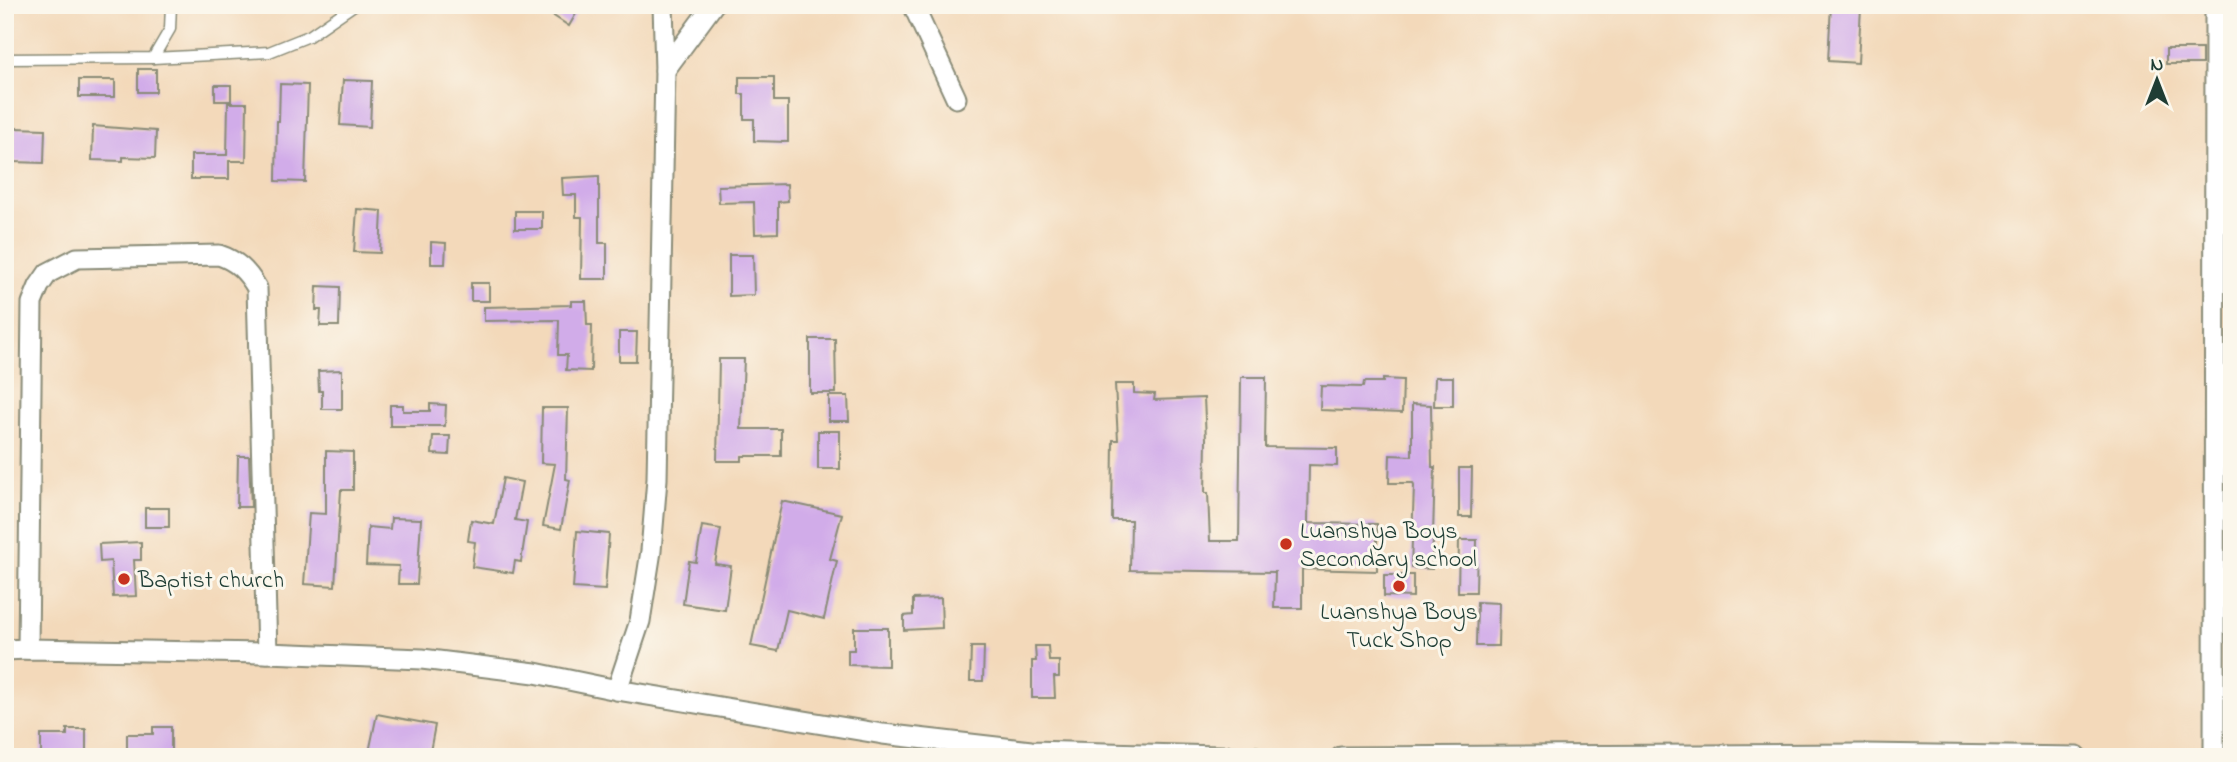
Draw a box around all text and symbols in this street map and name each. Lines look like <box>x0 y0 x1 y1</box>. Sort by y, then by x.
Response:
north arrow <box>2122 46 2192 116</box>
text: N <box>2151 52 2164 79</box>
place label: Luanshya Boys Secondary school <box>1300 515 1477 579</box>
marker: Luanshya Boys Secondary school <box>1278 536 1294 552</box>
place label: Baptist church <box>137 564 284 599</box>
marker: Baptist church <box>116 571 132 587</box>
marker: Luanshya Boys Tuck Shop <box>1391 578 1407 594</box>
place label: Luanshya Boys Tuck Shop <box>1320 596 1478 659</box>

